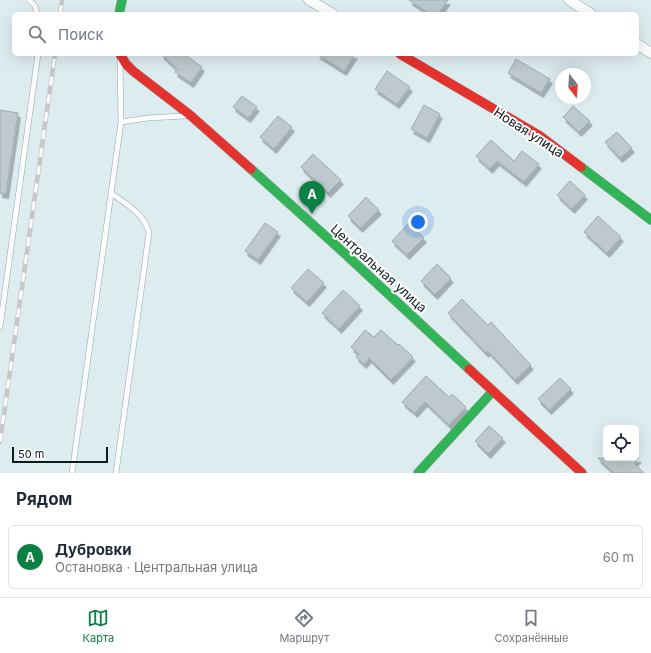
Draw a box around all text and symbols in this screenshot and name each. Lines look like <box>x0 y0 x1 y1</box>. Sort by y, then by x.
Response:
search box <box>12 12 639 56</box>
icon: search <box>26 23 48 45</box>
text: Поиск <box>58 25 104 44</box>
north arrow <box>555 68 591 104</box>
street label: Новая улица <box>491 104 567 160</box>
pin: A <box>299 181 325 214</box>
your location <box>408 212 428 232</box>
street label: Центральная улица <box>328 221 430 315</box>
map controls <box>603 425 639 461</box>
button: locate <box>603 425 639 461</box>
scale bar <box>12 445 108 464</box>
text: 50 m <box>18 447 44 461</box>
text: Рядом <box>16 489 72 509</box>
text: Дубровки <box>55 540 132 559</box>
text: A <box>25 549 35 565</box>
text: 60 m <box>603 549 634 565</box>
text: Остановка · Центральная улица <box>55 559 258 575</box>
tab: Карта <box>83 607 114 645</box>
tab: Маршрут <box>279 607 329 645</box>
tab: Сохранённые <box>495 607 568 645</box>

